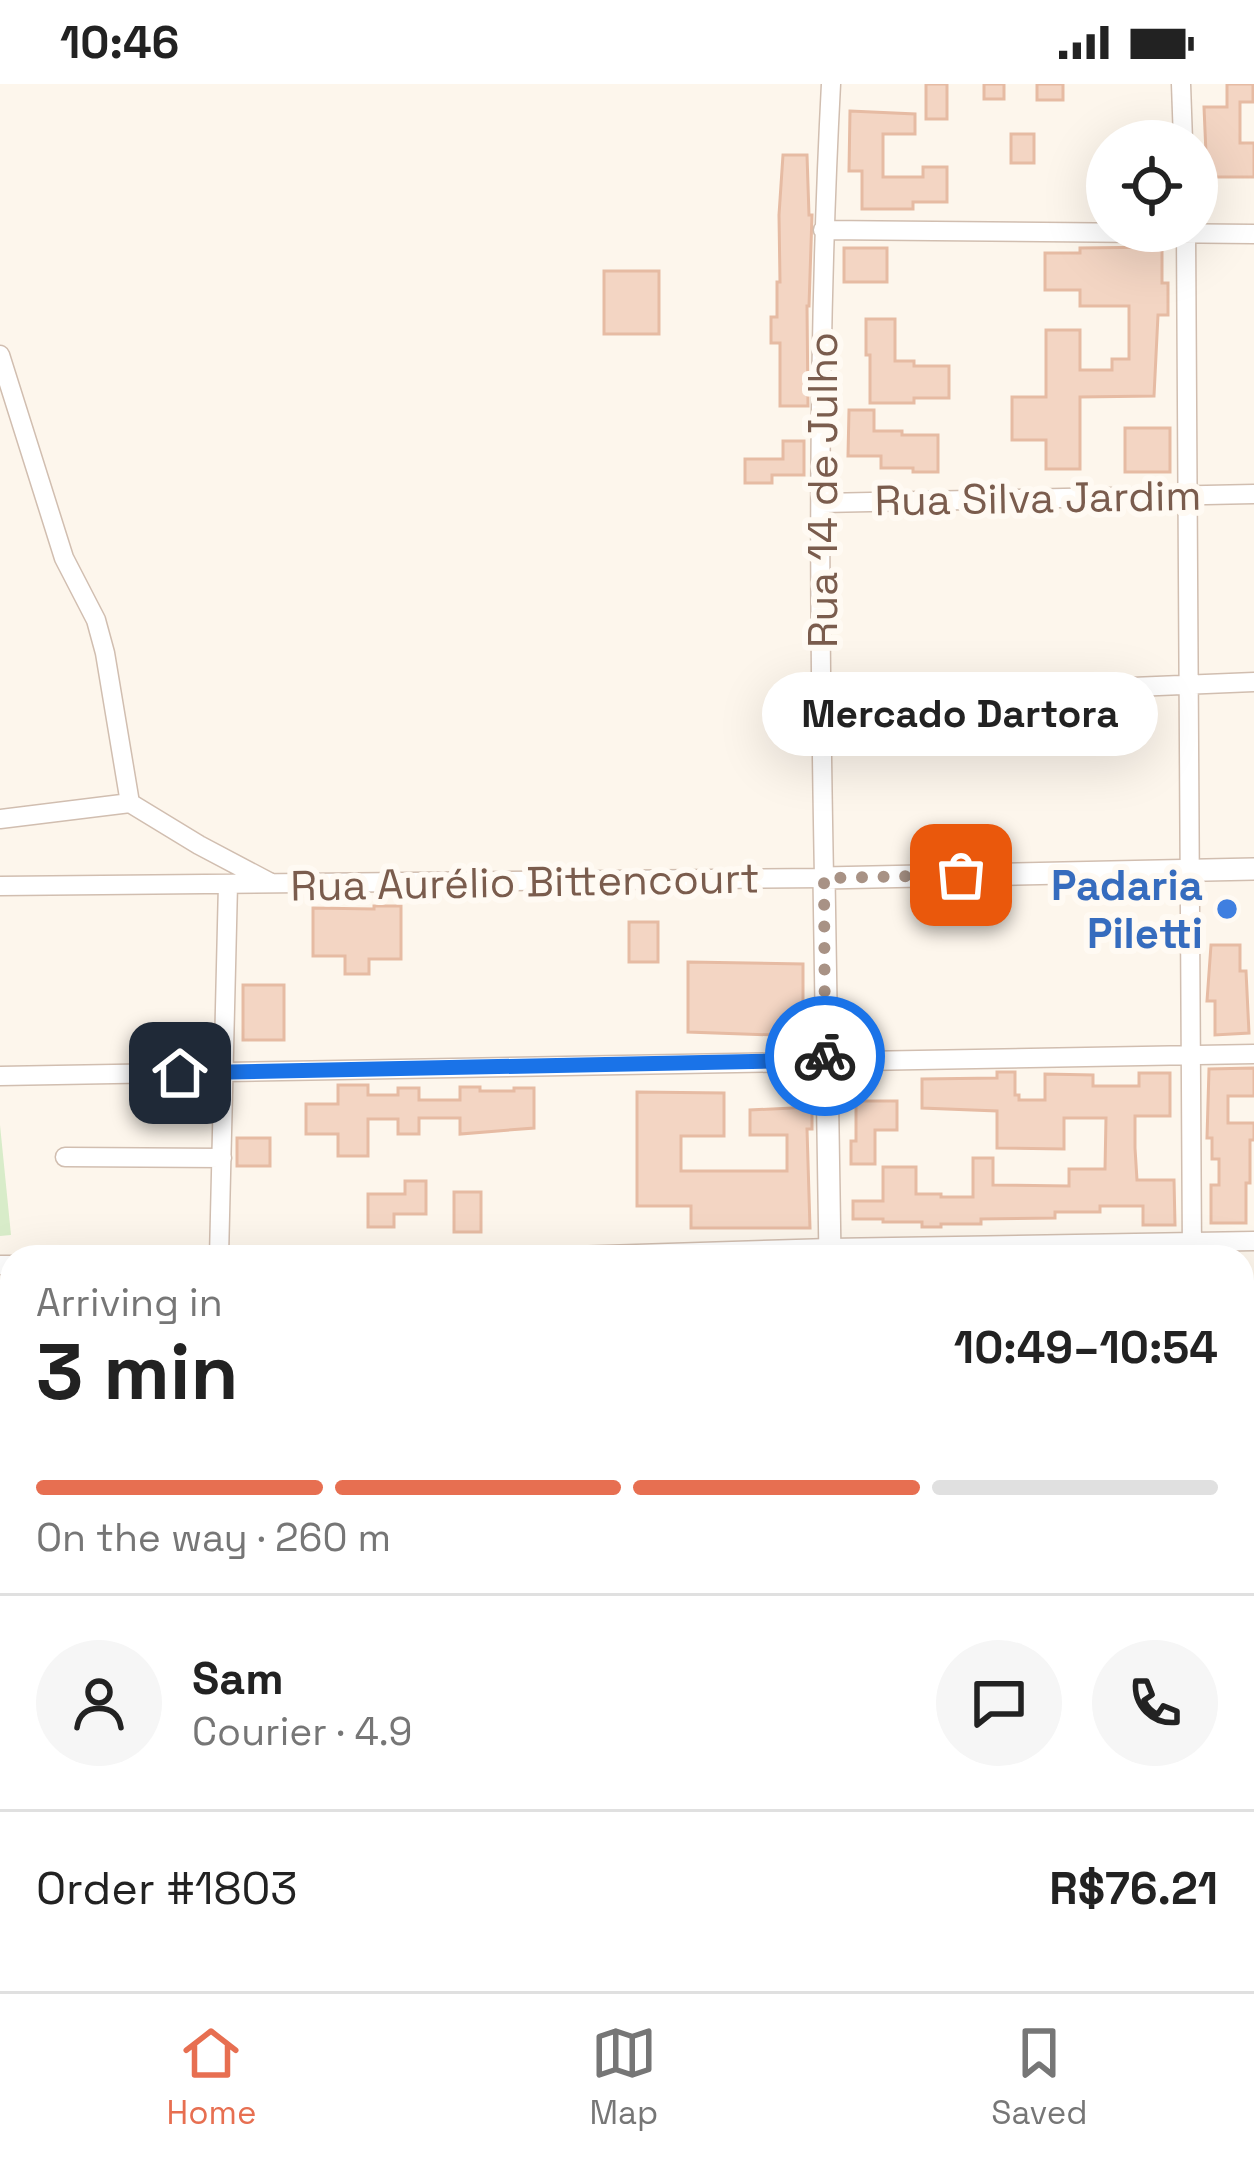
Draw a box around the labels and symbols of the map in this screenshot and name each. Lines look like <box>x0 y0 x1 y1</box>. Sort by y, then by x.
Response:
street label: Rua 14 de Julho <box>796 332 849 648</box>
street label: Rua Silva Jardim <box>874 469 1202 527</box>
callout: Mercado Dartora <box>763 671 1159 755</box>
pin <box>910 824 1012 926</box>
street label: Rua Aurélio Bittencourt <box>290 851 760 913</box>
place label: Padaria Piletti <box>1051 859 1203 960</box>
marker: Padaria Piletti <box>1214 896 1240 922</box>
courier <box>765 996 885 1116</box>
pin <box>129 1022 231 1124</box>

